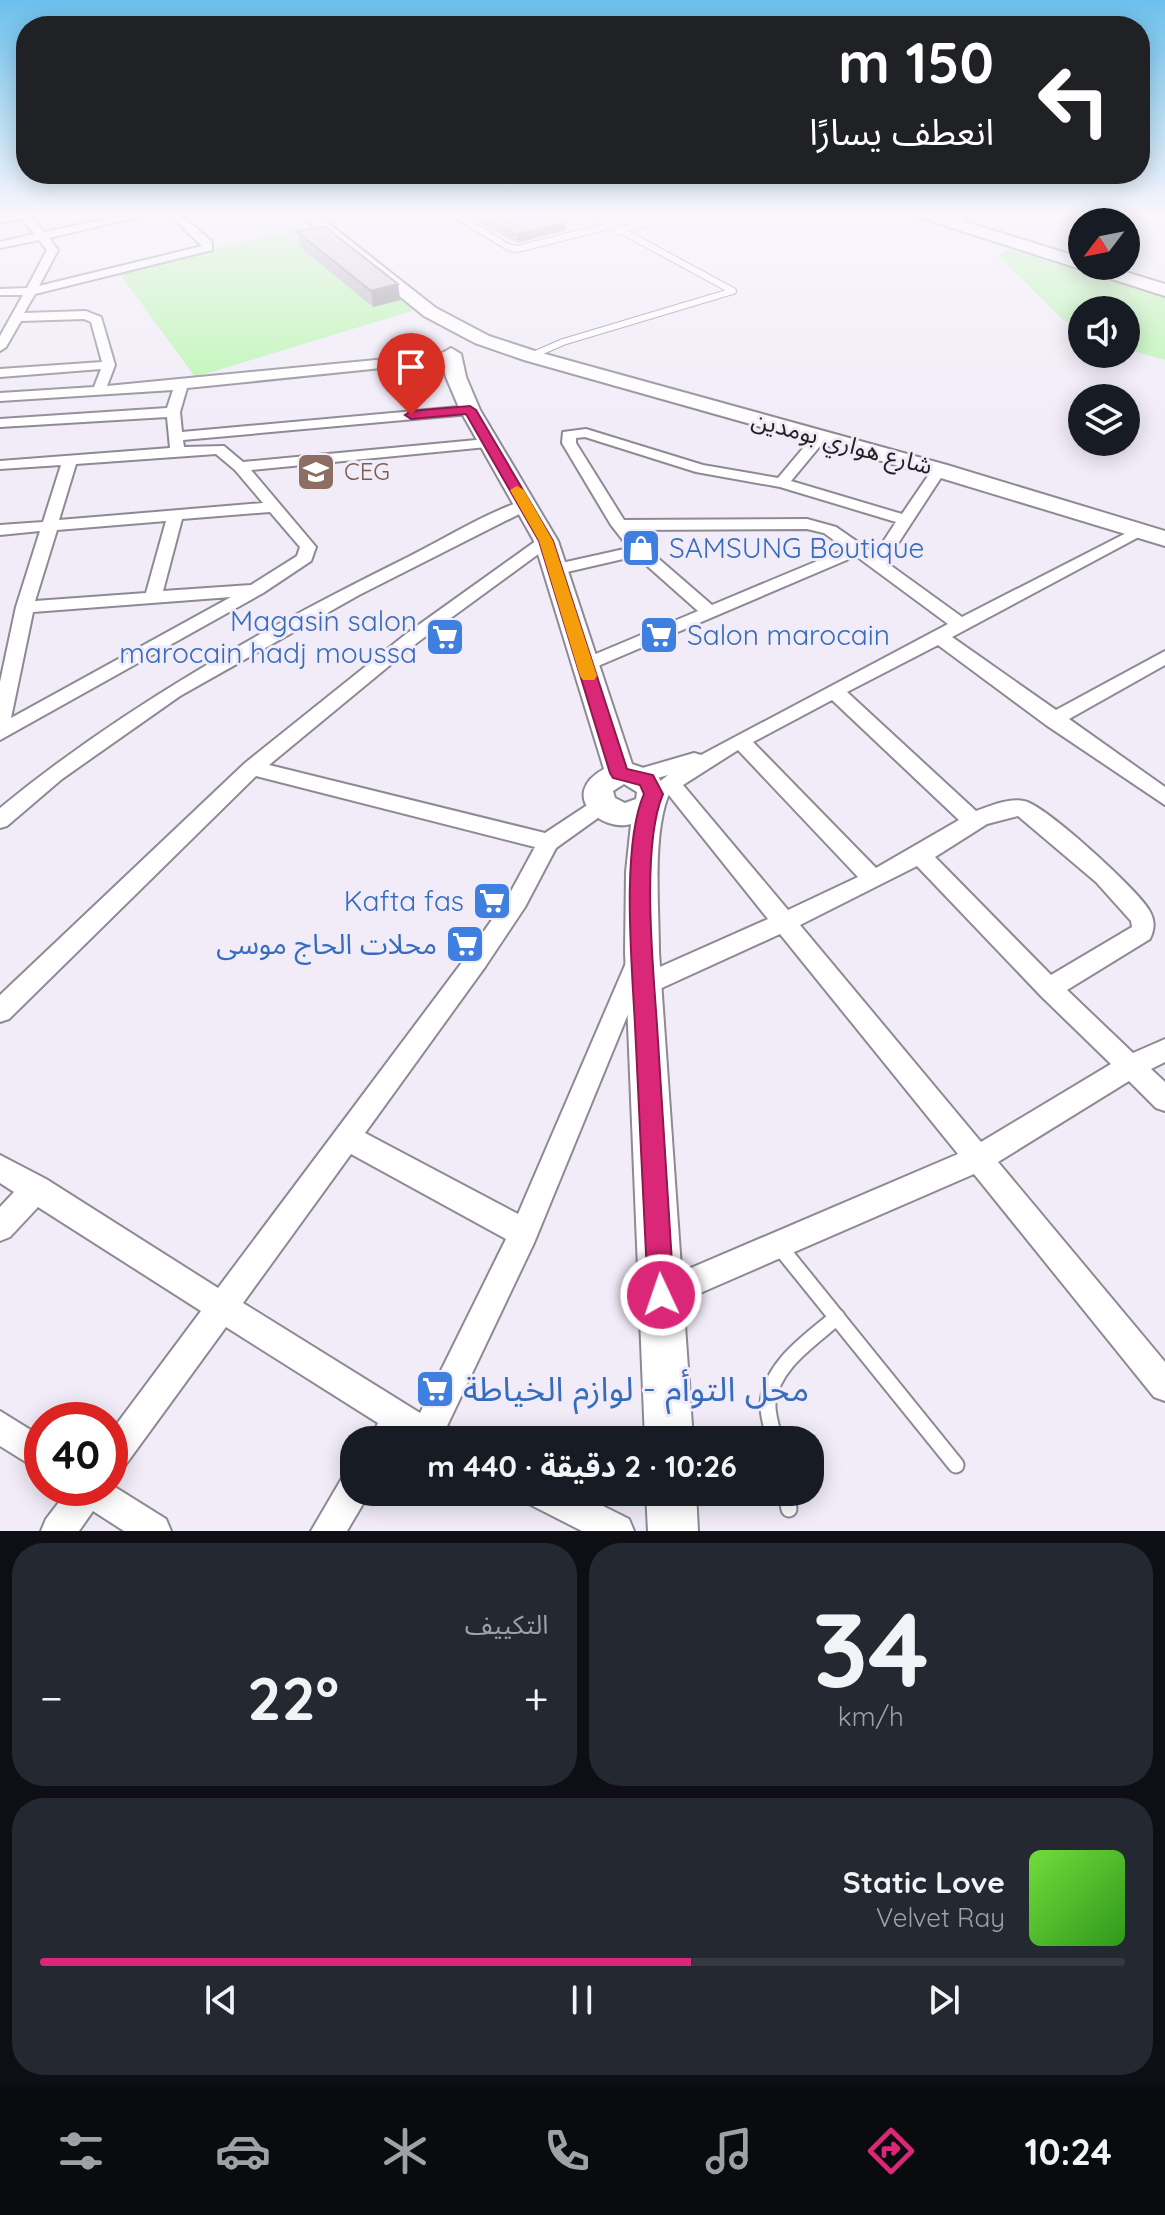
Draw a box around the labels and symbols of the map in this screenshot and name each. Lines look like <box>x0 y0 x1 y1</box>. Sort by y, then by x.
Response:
north arrow <box>1068 208 1140 280</box>
pin <box>377 333 445 415</box>
street label: شارع هواري بومدين <box>748 404 936 485</box>
school or university icon: CEG <box>295 451 337 493</box>
place label: CEG <box>344 456 390 486</box>
shop icon: SAMSUNG Boutique <box>620 527 662 569</box>
place label: SAMSUNG Boutique <box>669 530 924 565</box>
place label: Magasin salon marocain hadj moussa <box>119 603 417 670</box>
supermarket icon: Salon marocain <box>638 614 680 656</box>
supermarket icon: Magasin salon marocain hadj moussa <box>424 616 466 658</box>
place label: Salon marocain <box>687 617 890 652</box>
supermarket icon: Kafta fas <box>471 880 513 922</box>
place label: Kafta fas <box>344 883 464 918</box>
supermarket icon: محلات الحاج موسى <box>444 923 486 965</box>
place label: محلات الحاج موسى <box>216 926 437 965</box>
position arrow <box>619 1253 703 1337</box>
place label: محل التوأم - لوازم الخياطة <box>463 1367 809 1415</box>
supermarket icon: محل التوأم - لوازم الخياطة <box>414 1368 456 1410</box>
speed limit sign: 40 <box>24 1402 128 1506</box>

